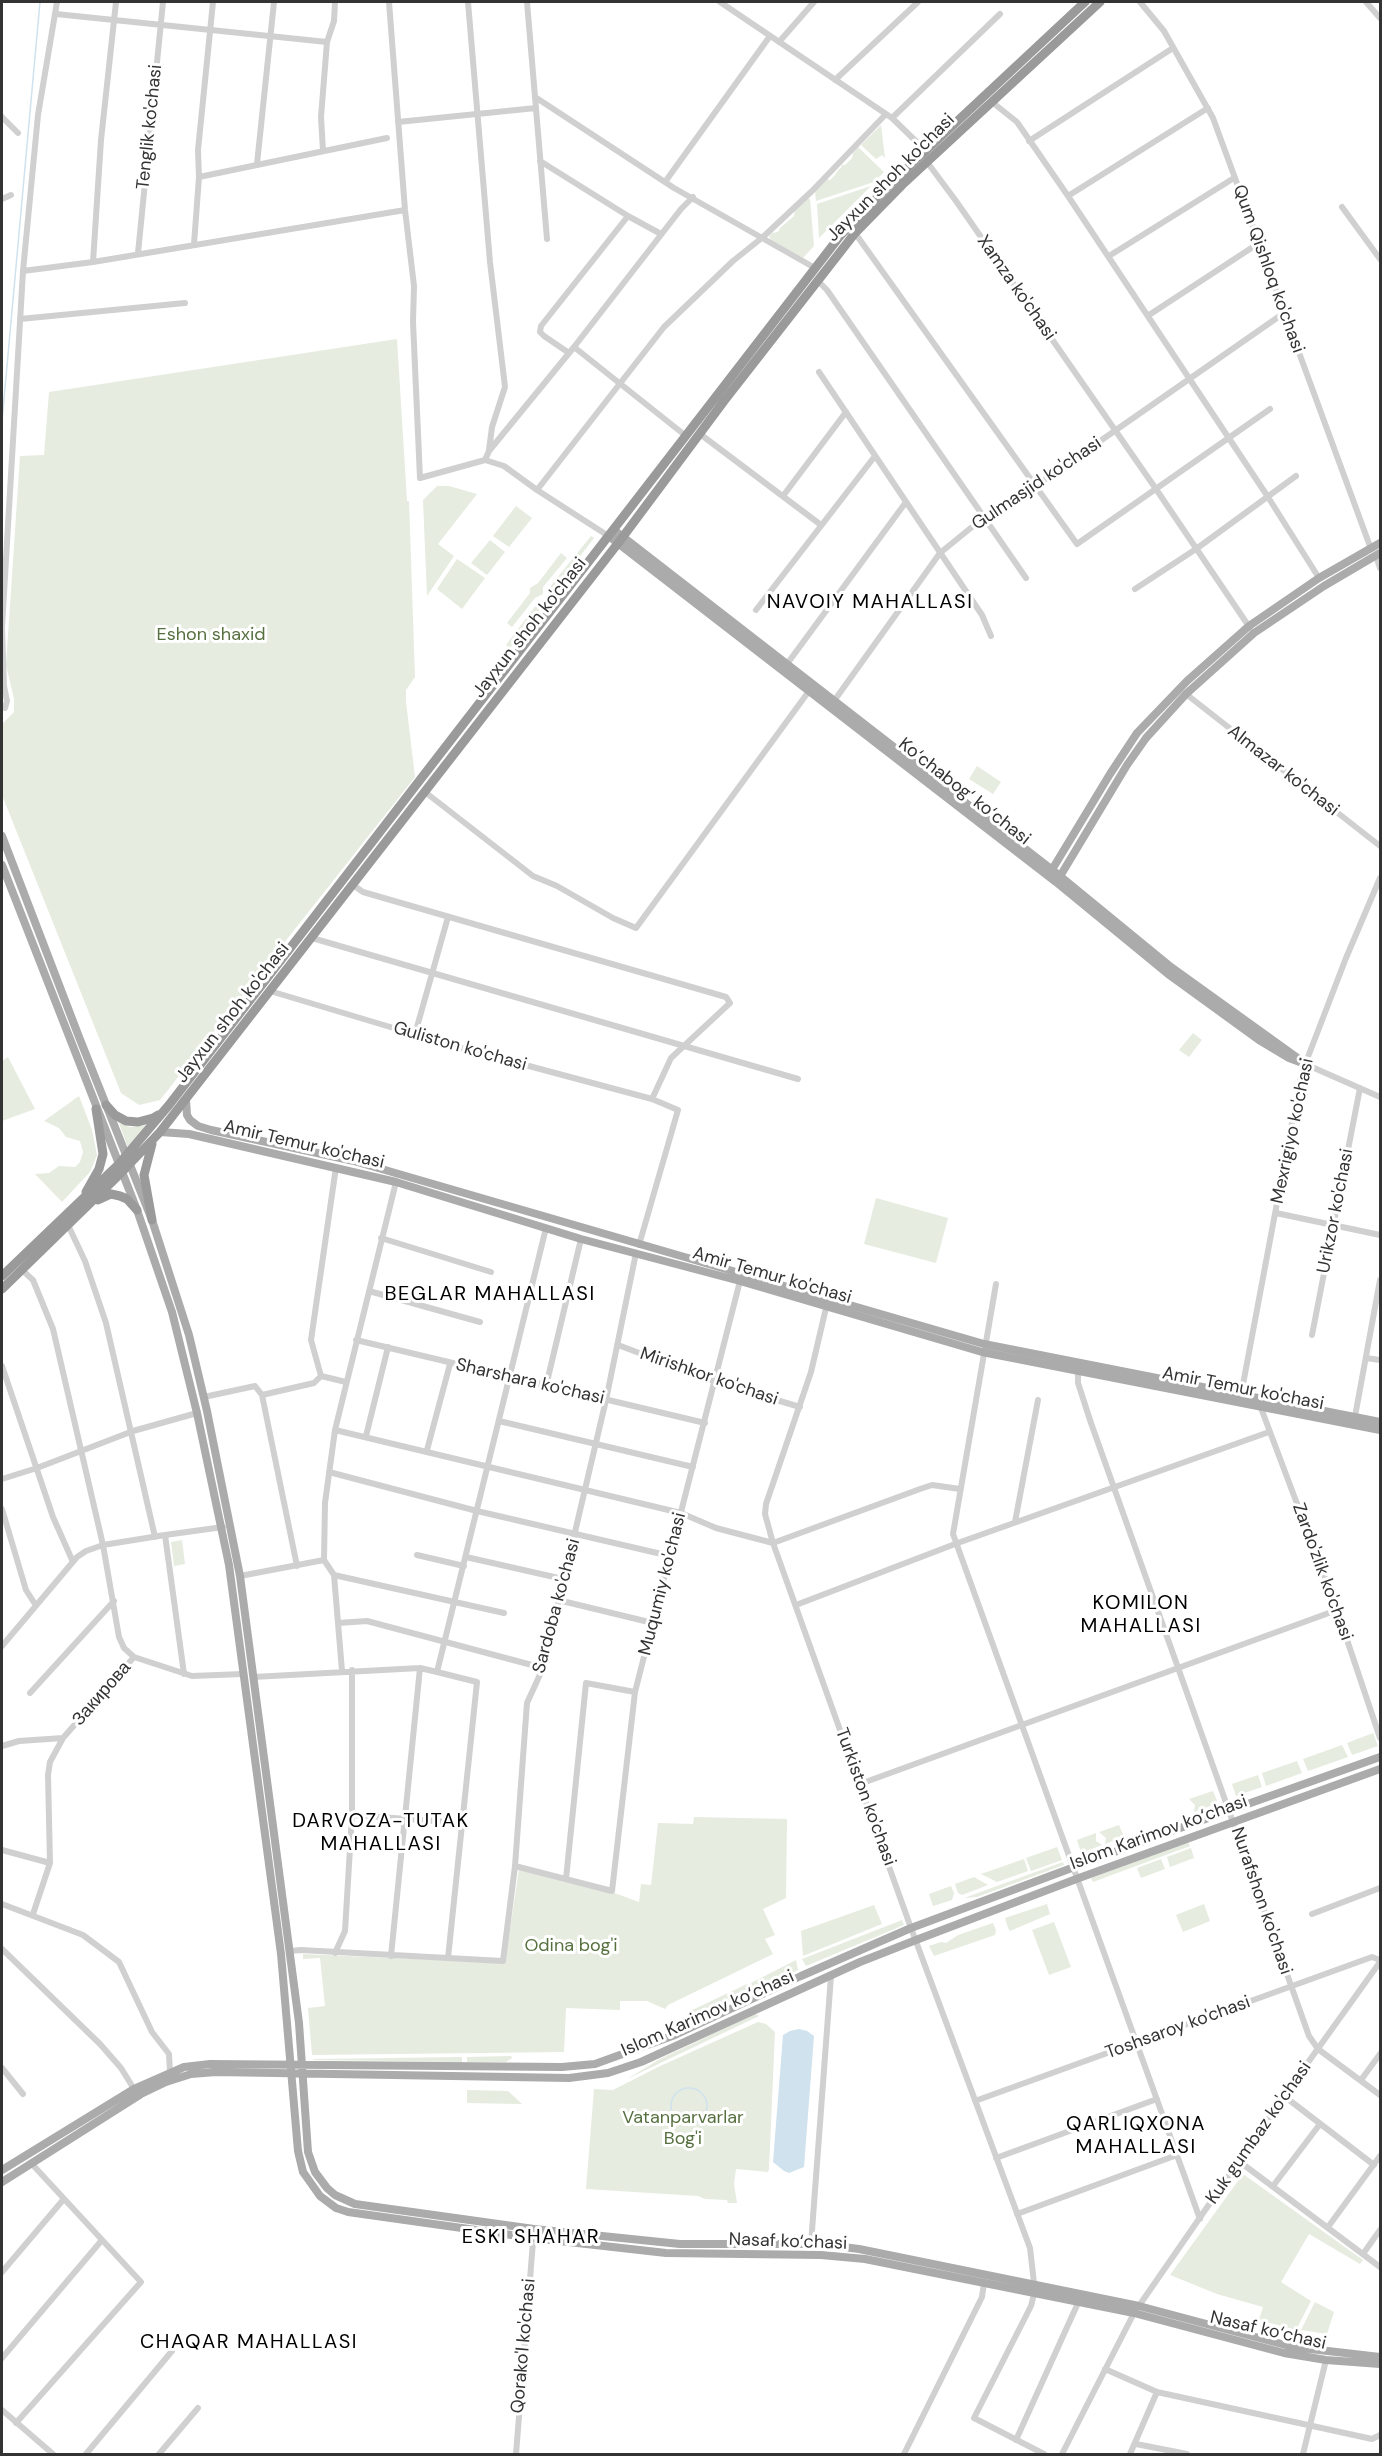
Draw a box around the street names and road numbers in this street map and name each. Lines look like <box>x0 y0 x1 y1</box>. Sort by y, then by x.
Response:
street label: Tenglik ko'chasi <box>133 63 167 191</box>
street label: Jayxun shoh ko'chasi <box>822 109 960 247</box>
street label: Qum Qishloq ko'chasi <box>1227 182 1309 356</box>
street label: Xamza ko'chasi <box>972 231 1060 345</box>
street label: Gulmasjid ko'chasi <box>968 433 1106 535</box>
street label: Jayxun shoh ko'chasi <box>468 553 592 703</box>
street label: Almazar ko'chasi <box>1223 721 1343 821</box>
street label: Ko‘chabog‘ ko‘chasi <box>894 734 1034 850</box>
street label: Jayxun shoh ko'chasi <box>171 938 295 1088</box>
street label: Guliston ko'chasi <box>391 1018 529 1076</box>
street label: Mexrigiyo ko'chasi <box>1267 1056 1319 1206</box>
street label: Amir Temur ko'chasi <box>221 1116 387 1174</box>
street label: Urikzor ko'chasi <box>1313 1147 1359 1275</box>
street label: Amir Temur ko'chasi <box>690 1243 854 1309</box>
street label: Mirishkor ko'chasi <box>637 1343 781 1411</box>
street label: Sharshara ko'chasi <box>454 1354 606 1410</box>
street label: Amir Temur ko'chasi <box>1160 1363 1326 1415</box>
street label: Zardo'zlik ko'chasi <box>1287 1500 1357 1644</box>
street label: Muqumiy ko'chasi <box>635 1510 691 1658</box>
street label: Sardoba ko'chasi <box>529 1536 585 1676</box>
street label: Закирова <box>68 1657 136 1731</box>
street label: Turkiston ko'chasi <box>830 1725 900 1869</box>
street label: Islom Karimov ko‘chasi <box>1068 1791 1250 1875</box>
street label: Nurafshon ko'chasi <box>1226 1825 1296 1977</box>
street label: Islom Karimov ko‘chasi <box>618 1966 798 2062</box>
street label: Toshsaroy ko'chasi <box>1103 1992 1253 2064</box>
street label: Kuk gumbaz ko'chasi <box>1202 2058 1316 2208</box>
street label: Nasaf ko‘chasi <box>728 2229 848 2255</box>
street label: Qorako'l ko'chasi <box>507 2278 541 2414</box>
street label: Nasaf ko‘chasi <box>1208 2307 1328 2355</box>

